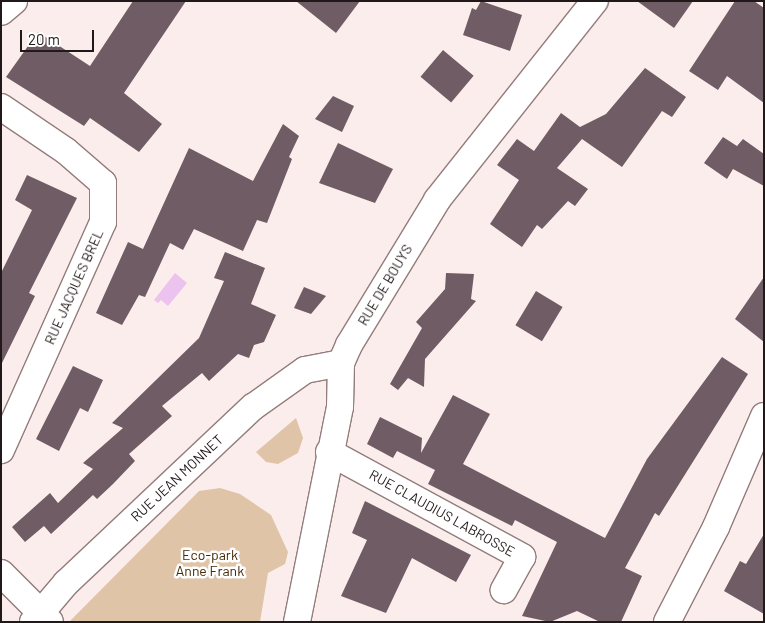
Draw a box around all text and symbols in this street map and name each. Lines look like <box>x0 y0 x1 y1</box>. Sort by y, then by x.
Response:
scale bar <box>22 20 96 52</box>
text: 20 m <box>28 30 60 48</box>
street label: RUE JACQUES BREL <box>41 227 107 347</box>
street label: RUE DE BOUYS <box>354 242 416 328</box>
street label: RUE JEAN MONNET <box>127 431 227 525</box>
street label: RUE CLAUDIUS LABROSSE <box>366 466 518 560</box>
park label: Eco-park Anne Frank <box>176 547 244 580</box>

